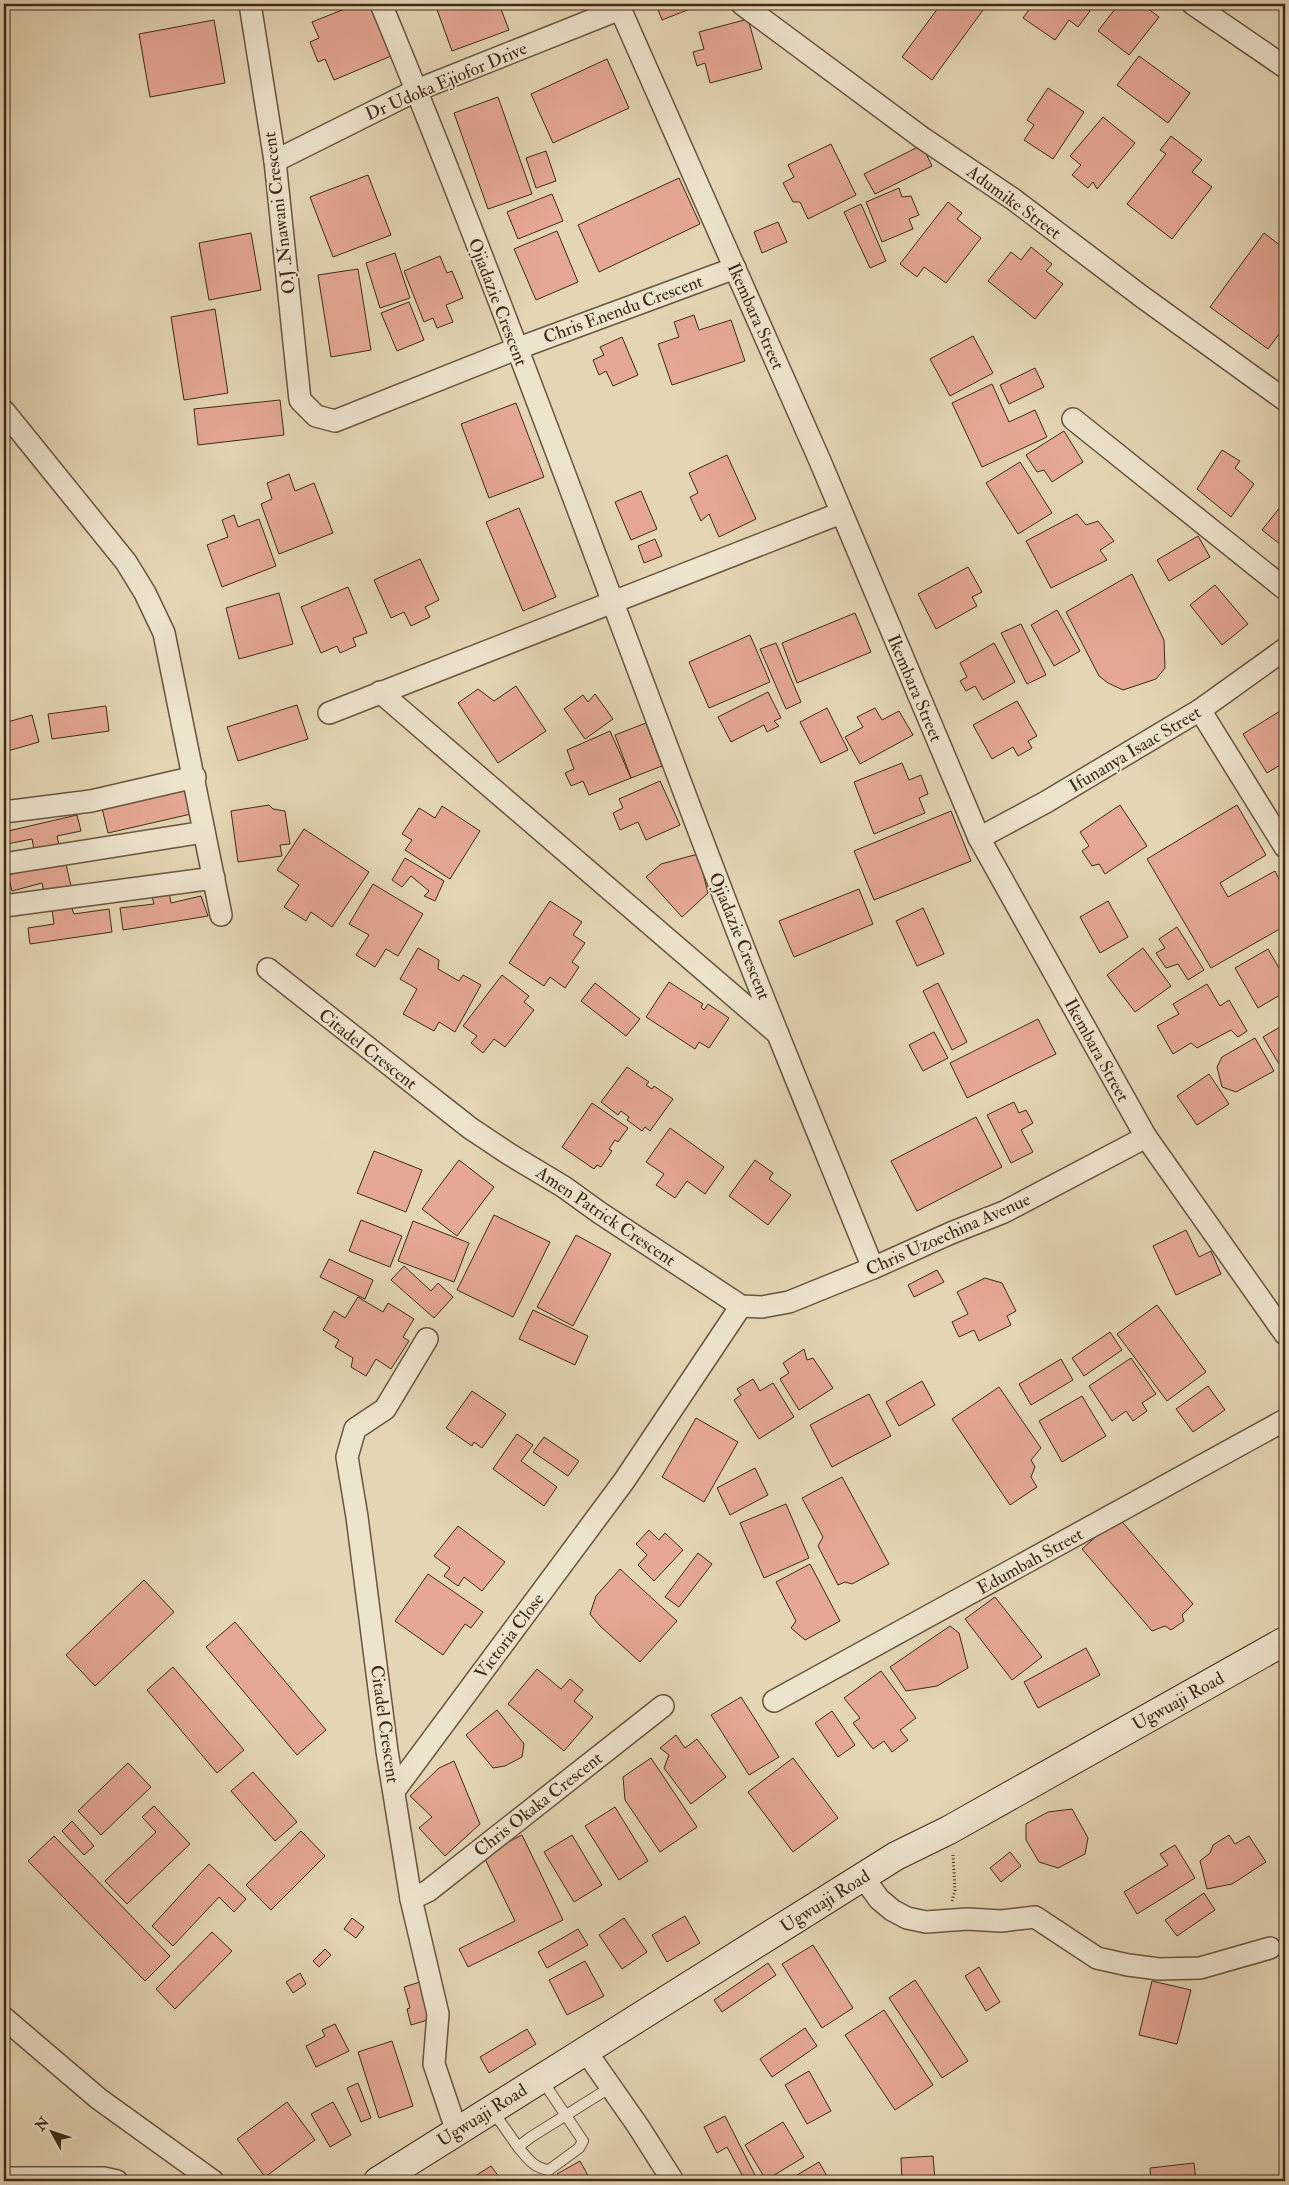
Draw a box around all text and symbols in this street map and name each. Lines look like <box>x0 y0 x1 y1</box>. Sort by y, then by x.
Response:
street label: Dr Udoka Ejiofor Drive <box>362 37 531 126</box>
street label: O.J .Nnawani Crescent <box>258 130 301 295</box>
street label: Adumike Street <box>961 160 1066 245</box>
street label: Ojiadazie Crescent <box>463 235 533 370</box>
street label: Ikembara Street <box>722 259 789 373</box>
street label: Chris Enendu Crescent <box>540 270 706 349</box>
street label: Ikembara Street <box>882 631 948 746</box>
street label: Ifunanya Isaac Street <box>1065 701 1206 798</box>
street label: Ojiadazie Crescent <box>704 869 776 1003</box>
street label: Ikembara Street <box>1059 995 1134 1106</box>
street label: Citadel Crescent <box>314 1004 422 1095</box>
street label: Amen Patrick Crescent <box>531 1161 680 1272</box>
street label: Chris Uzoechina Avenue <box>862 1188 1035 1281</box>
street label: Edumbah Street <box>973 1523 1087 1600</box>
street label: Victoria Close <box>470 1588 550 1684</box>
street label: Citadel Crescent <box>365 1664 404 1785</box>
street label: Ugwuaji Road <box>1128 1667 1228 1736</box>
street label: Chris Okaka Crescent <box>469 1747 607 1862</box>
street label: Ugwuaji Road <box>776 1865 875 1938</box>
street label: Ugwuaji Road <box>433 2079 532 2152</box>
north arrow <box>28 2108 78 2158</box>
text: N <box>31 2113 53 2135</box>

